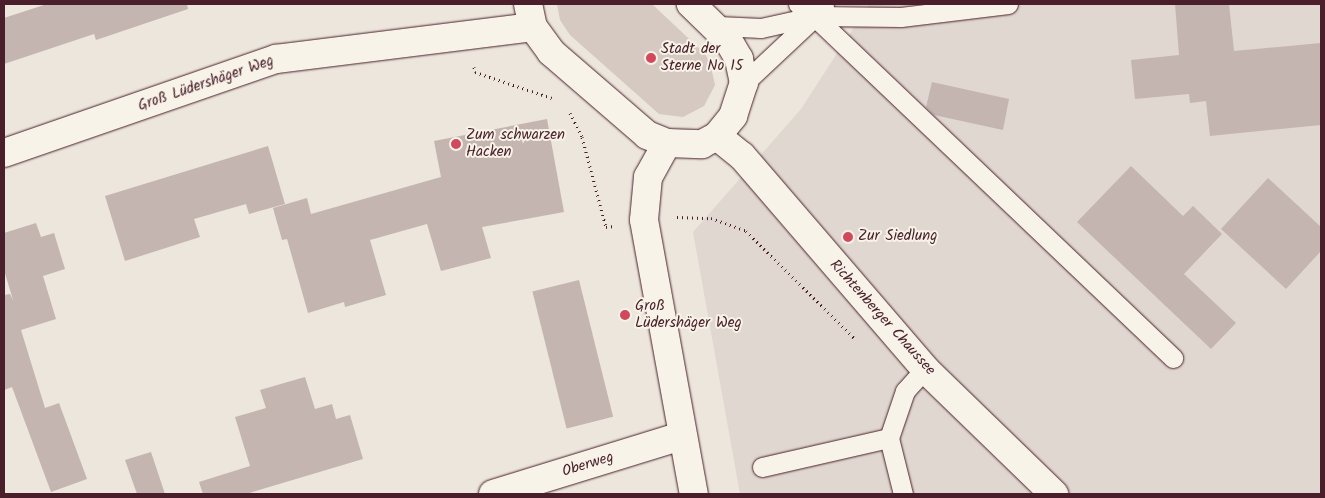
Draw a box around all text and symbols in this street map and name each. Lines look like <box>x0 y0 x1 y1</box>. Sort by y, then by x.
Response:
place label: Stadt der Sterne No 15 <box>661 40 743 75</box>
street label: Groß Lüdershäger Weg <box>136 52 276 116</box>
marker: Stadt der Sterne No 15 <box>645 52 657 64</box>
place label: Zum schwarzen Hacken <box>466 126 565 161</box>
marker: Zum schwarzen Hacken <box>450 138 462 150</box>
place label: Zur Siedlung <box>858 228 937 246</box>
marker: Zur Siedlung <box>842 231 854 243</box>
street label: Richtenberger Chaussee <box>825 256 939 380</box>
place label: Groß Lüdershäger Weg <box>635 297 742 332</box>
marker: Groß Lüdershäger Weg <box>619 309 631 321</box>
street label: Oberweg <box>560 449 616 481</box>

